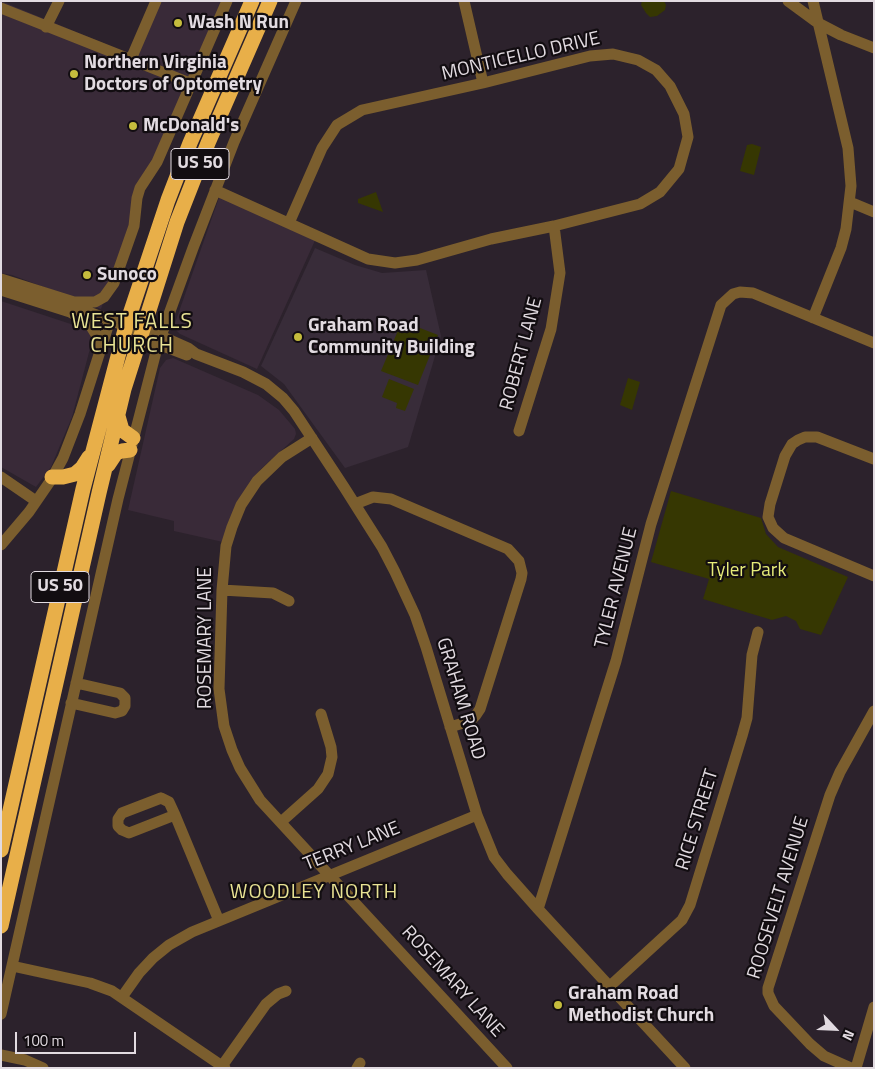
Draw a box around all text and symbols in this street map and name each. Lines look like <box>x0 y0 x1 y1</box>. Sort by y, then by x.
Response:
place label: Wash N Run <box>188 12 289 34</box>
marker: Wash N Run <box>172 17 184 29</box>
street label: MONTICELLO DRIVE <box>440 28 602 86</box>
place label: Northern Virginia Doctors of Optometry <box>84 52 262 96</box>
marker: Northern Virginia Doctors of Optometry <box>68 68 80 80</box>
place label: McDonald's <box>143 115 239 137</box>
marker: McDonald's <box>127 120 139 132</box>
road number: US 50 <box>171 148 229 180</box>
place label: Sunoco <box>97 264 157 286</box>
marker: Sunoco <box>81 269 93 281</box>
street label: ROBERT LANE <box>496 295 548 413</box>
district label: WEST FALLS CHURCH <box>70 310 194 360</box>
place label: Graham Road Community Building <box>308 315 475 359</box>
marker: Graham Road Community Building <box>292 331 304 343</box>
street label: TYLER AVENUE <box>591 525 643 651</box>
park label: Tyler Park <box>708 560 786 582</box>
street label: ROSEMARY LANE <box>195 567 217 709</box>
road number: US 50 <box>31 572 89 602</box>
street label: GRAHAM ROAD <box>431 635 489 763</box>
street label: RICE STREET <box>672 767 724 873</box>
street label: ROOSEVELT AVENUE <box>743 814 815 982</box>
street label: TERRY LANE <box>301 817 403 877</box>
district label: WOODLEY NORTH <box>228 881 400 905</box>
street label: ROSEMARY LANE <box>396 922 508 1042</box>
place label: Graham Road Methodist Church <box>568 983 714 1027</box>
marker: Graham Road Methodist Church <box>552 999 564 1011</box>
north arrow <box>810 1004 860 1054</box>
scale bar <box>18 1022 139 1054</box>
text: N <box>837 1027 861 1044</box>
text: 100 m <box>23 1029 64 1052</box>

